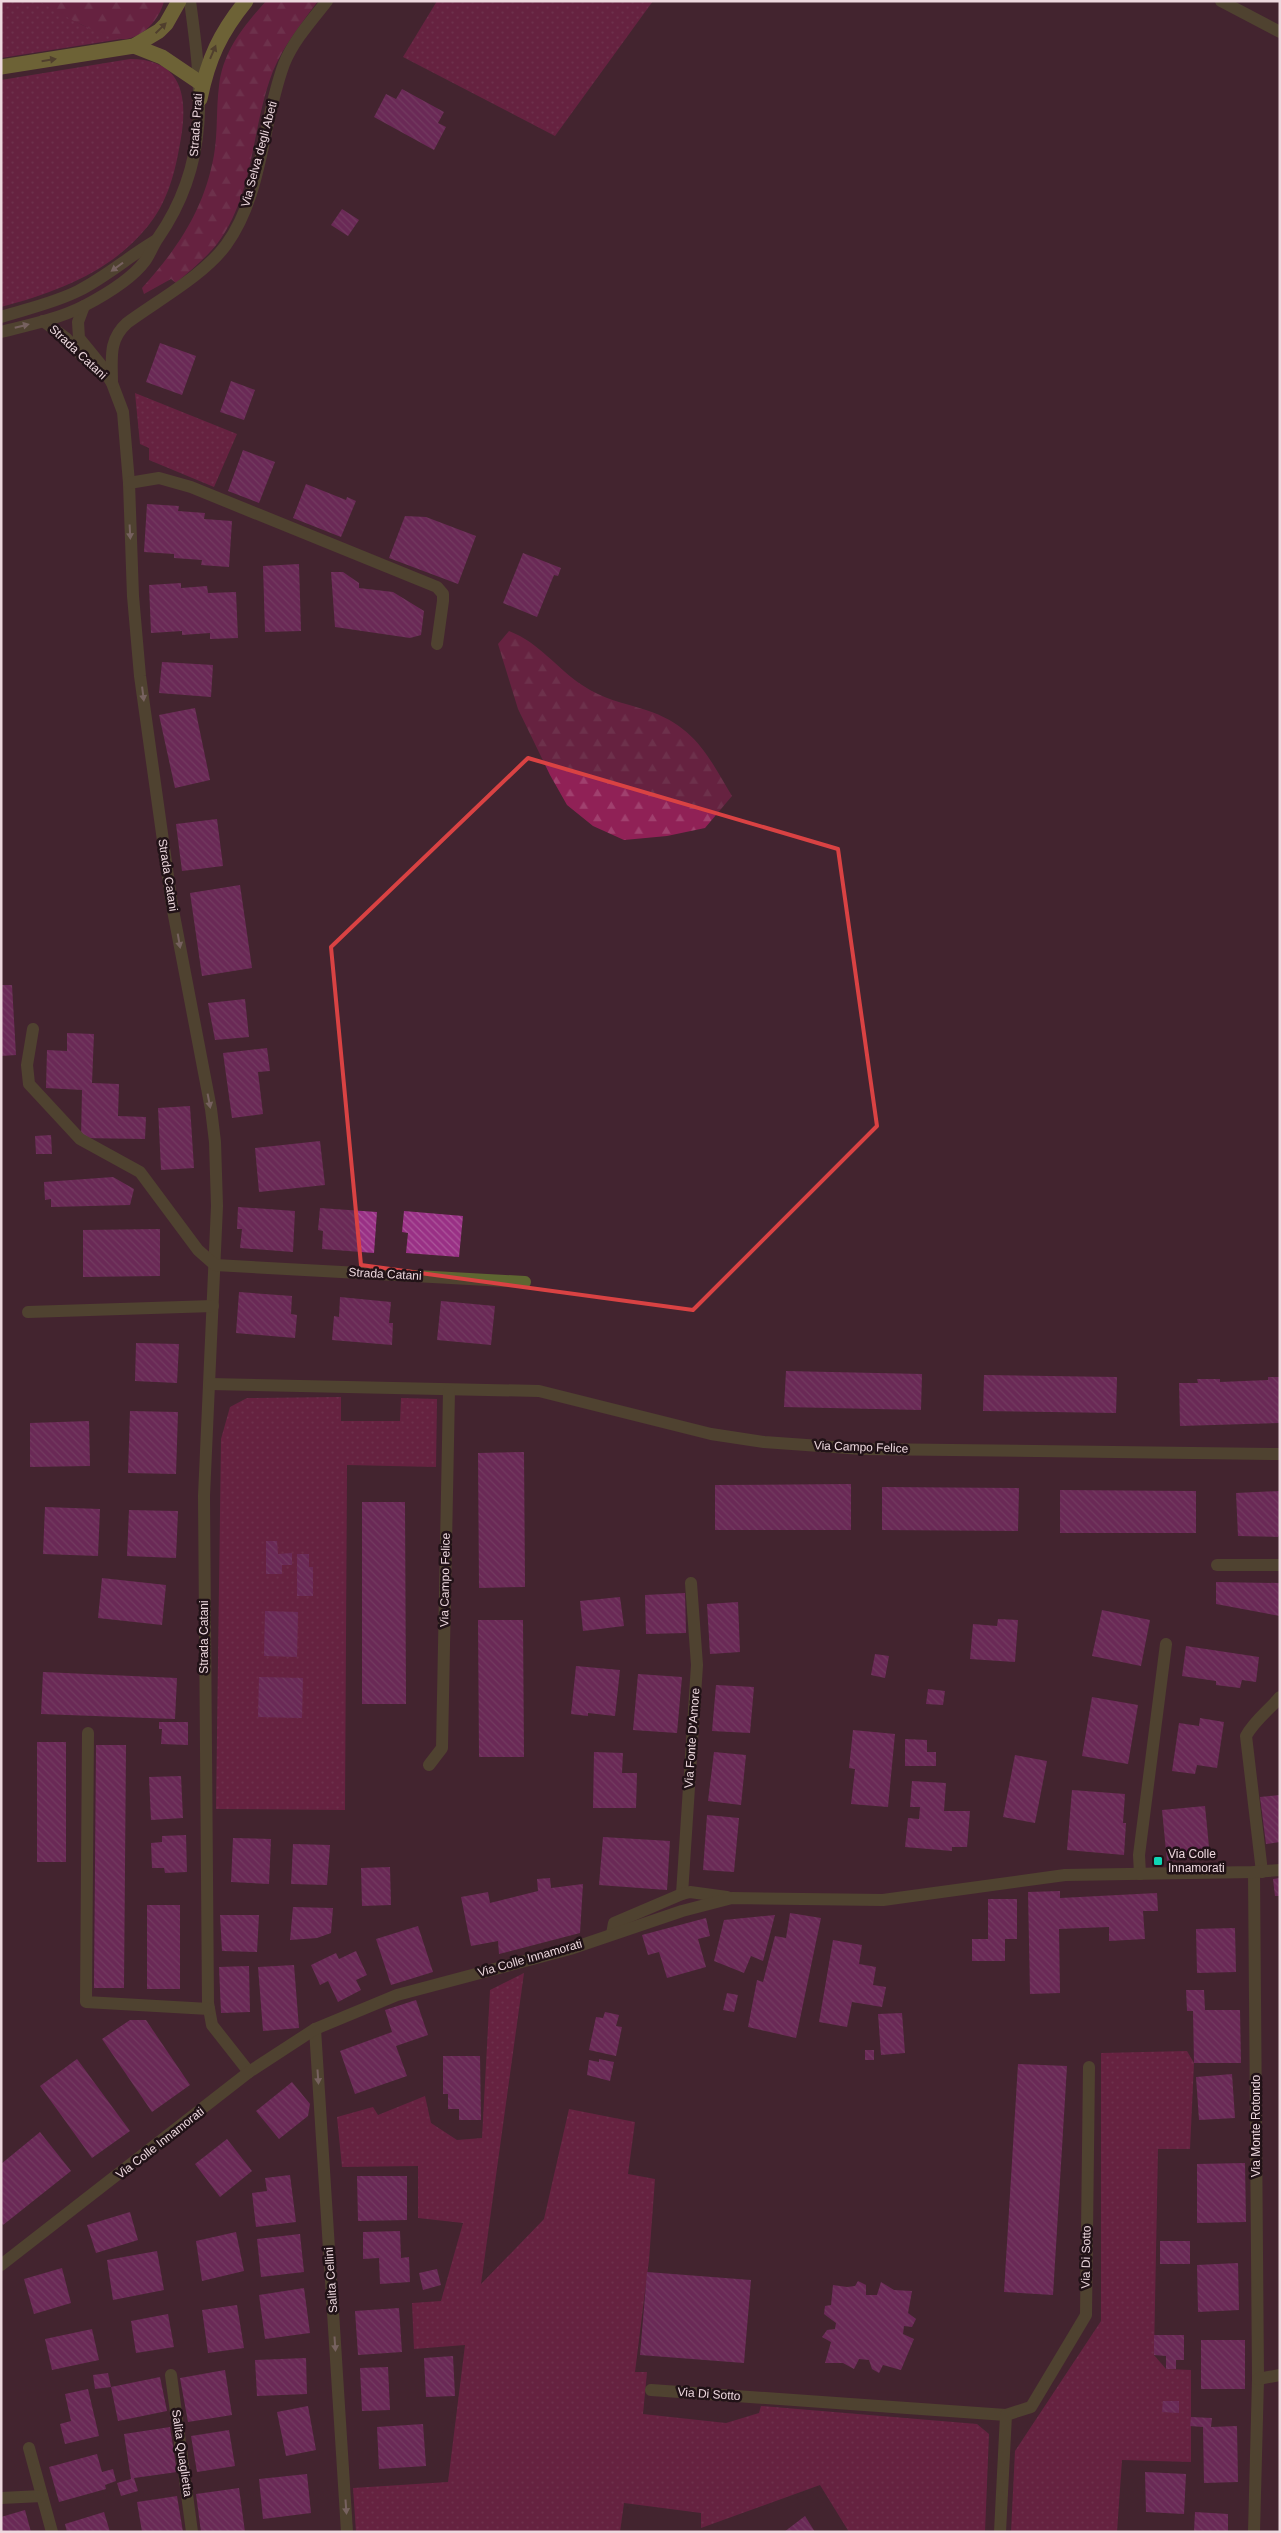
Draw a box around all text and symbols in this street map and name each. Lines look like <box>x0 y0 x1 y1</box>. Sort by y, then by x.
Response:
one-way arrow <box>155 22 167 34</box>
one-way arrow <box>209 45 217 59</box>
one-way arrow <box>42 55 58 63</box>
street label: Strada Prati <box>187 93 205 157</box>
street label: Via Selva degli Abeti <box>238 99 280 209</box>
one-way arrow <box>111 262 124 273</box>
one-way arrow <box>15 322 30 330</box>
street label: Strada Catani <box>46 322 110 382</box>
one-way arrow <box>126 524 134 540</box>
one-way arrow <box>139 686 147 702</box>
street label: Strada Catani <box>155 838 181 912</box>
one-way arrow <box>175 933 183 949</box>
one-way arrow <box>205 1093 213 1108</box>
street label: Strada Catani <box>348 1265 422 1283</box>
street label: Via Campo Felice <box>814 1438 909 1456</box>
street label: Via Campo Felice <box>437 1532 453 1627</box>
street label: Strada Catani <box>197 1600 211 1674</box>
street label: Via Fonte D'Amore <box>682 1687 703 1789</box>
place label: Via Colle Innamorati <box>1168 1847 1225 1875</box>
marker: Via Colle Innamorati <box>1152 1855 1164 1867</box>
street label: Via Colle Innamorati <box>476 1936 584 1980</box>
one-way arrow <box>315 2070 323 2086</box>
street label: Via Monte Rotondo <box>1249 2074 1263 2177</box>
street label: Via Colle Innamorati <box>113 2104 207 2182</box>
street label: Via Di Sotto <box>1078 2225 1094 2289</box>
street label: Salita Cellini <box>322 2247 340 2313</box>
one-way arrow <box>332 2337 340 2353</box>
street label: Via Di Sotto <box>677 2385 741 2403</box>
street label: Salita Quaglietta <box>169 2408 195 2498</box>
one-way arrow <box>342 2499 350 2515</box>

